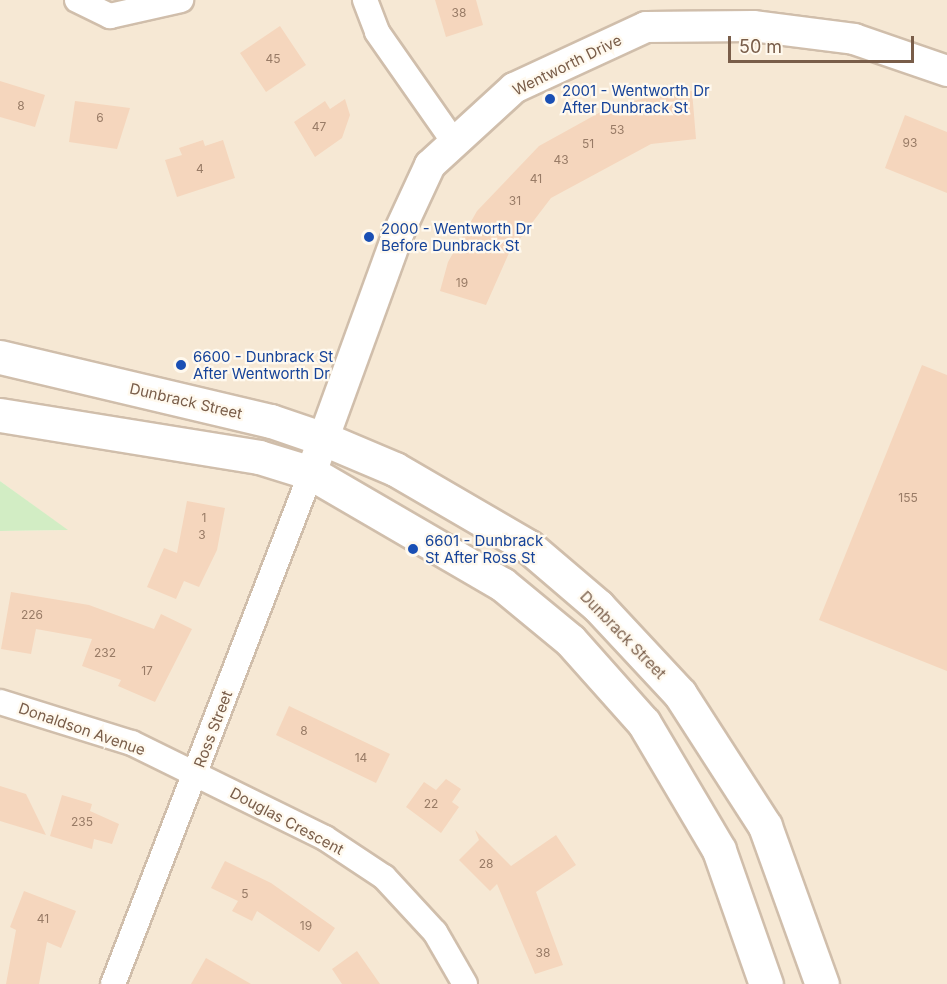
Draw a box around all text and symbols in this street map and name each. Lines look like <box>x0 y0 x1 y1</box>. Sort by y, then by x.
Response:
house number: 38 <box>452 6 466 20</box>
scale bar <box>731 24 917 62</box>
street label: Wentworth Drive <box>510 31 624 99</box>
text: 50 m <box>739 36 782 57</box>
house number: 45 <box>265 52 281 66</box>
place label: 2001 - Wentworth Dr After Dunbrack St <box>562 81 710 116</box>
marker: 2001 - Wentworth Dr After Dunbrack St <box>543 92 557 106</box>
house number: 8 <box>17 99 25 113</box>
house number: 6 <box>96 111 104 125</box>
house number: 47 <box>312 120 326 134</box>
house number: 53 <box>610 123 624 137</box>
house number: 93 <box>903 136 917 150</box>
house number: 51 <box>582 137 594 151</box>
house number: 43 <box>553 153 569 167</box>
house number: 4 <box>196 162 204 176</box>
house number: 41 <box>530 172 542 186</box>
house number: 31 <box>509 194 521 208</box>
place label: 2000 - Wentworth Dr Before Dunbrack St <box>381 219 532 254</box>
marker: 2000 - Wentworth Dr Before Dunbrack St <box>362 230 376 244</box>
house number: 19 <box>456 276 468 290</box>
place label: 6600 - Dunbrack St After Wentworth Dr <box>193 347 333 382</box>
marker: 6600 - Dunbrack St After Wentworth Dr <box>174 358 188 372</box>
street label: Dunbrack Street <box>128 379 244 423</box>
house number: 155 <box>898 491 918 505</box>
house number: 1 <box>202 511 206 525</box>
house number: 3 <box>198 528 206 542</box>
place label: 6601 - Dunbrack St After Ross St <box>425 531 543 566</box>
marker: 6601 - Dunbrack St After Ross St <box>406 542 420 556</box>
street label: Dunbrack Street <box>577 587 669 683</box>
house number: 226 <box>21 608 43 622</box>
house number: 232 <box>94 646 116 660</box>
house number: 17 <box>141 664 153 678</box>
street label: Ross Street <box>190 688 236 770</box>
street label: Donaldson Avenue <box>16 699 148 759</box>
house number: 8 <box>300 724 308 738</box>
house number: 14 <box>355 751 367 765</box>
street label: Douglas Crescent <box>227 783 347 859</box>
house number: 22 <box>424 797 438 811</box>
house number: 235 <box>71 815 93 829</box>
house number: 28 <box>479 857 493 871</box>
house number: 5 <box>241 887 249 901</box>
house number: 41 <box>37 912 49 926</box>
house number: 19 <box>300 919 312 933</box>
house number: 38 <box>536 946 550 960</box>

